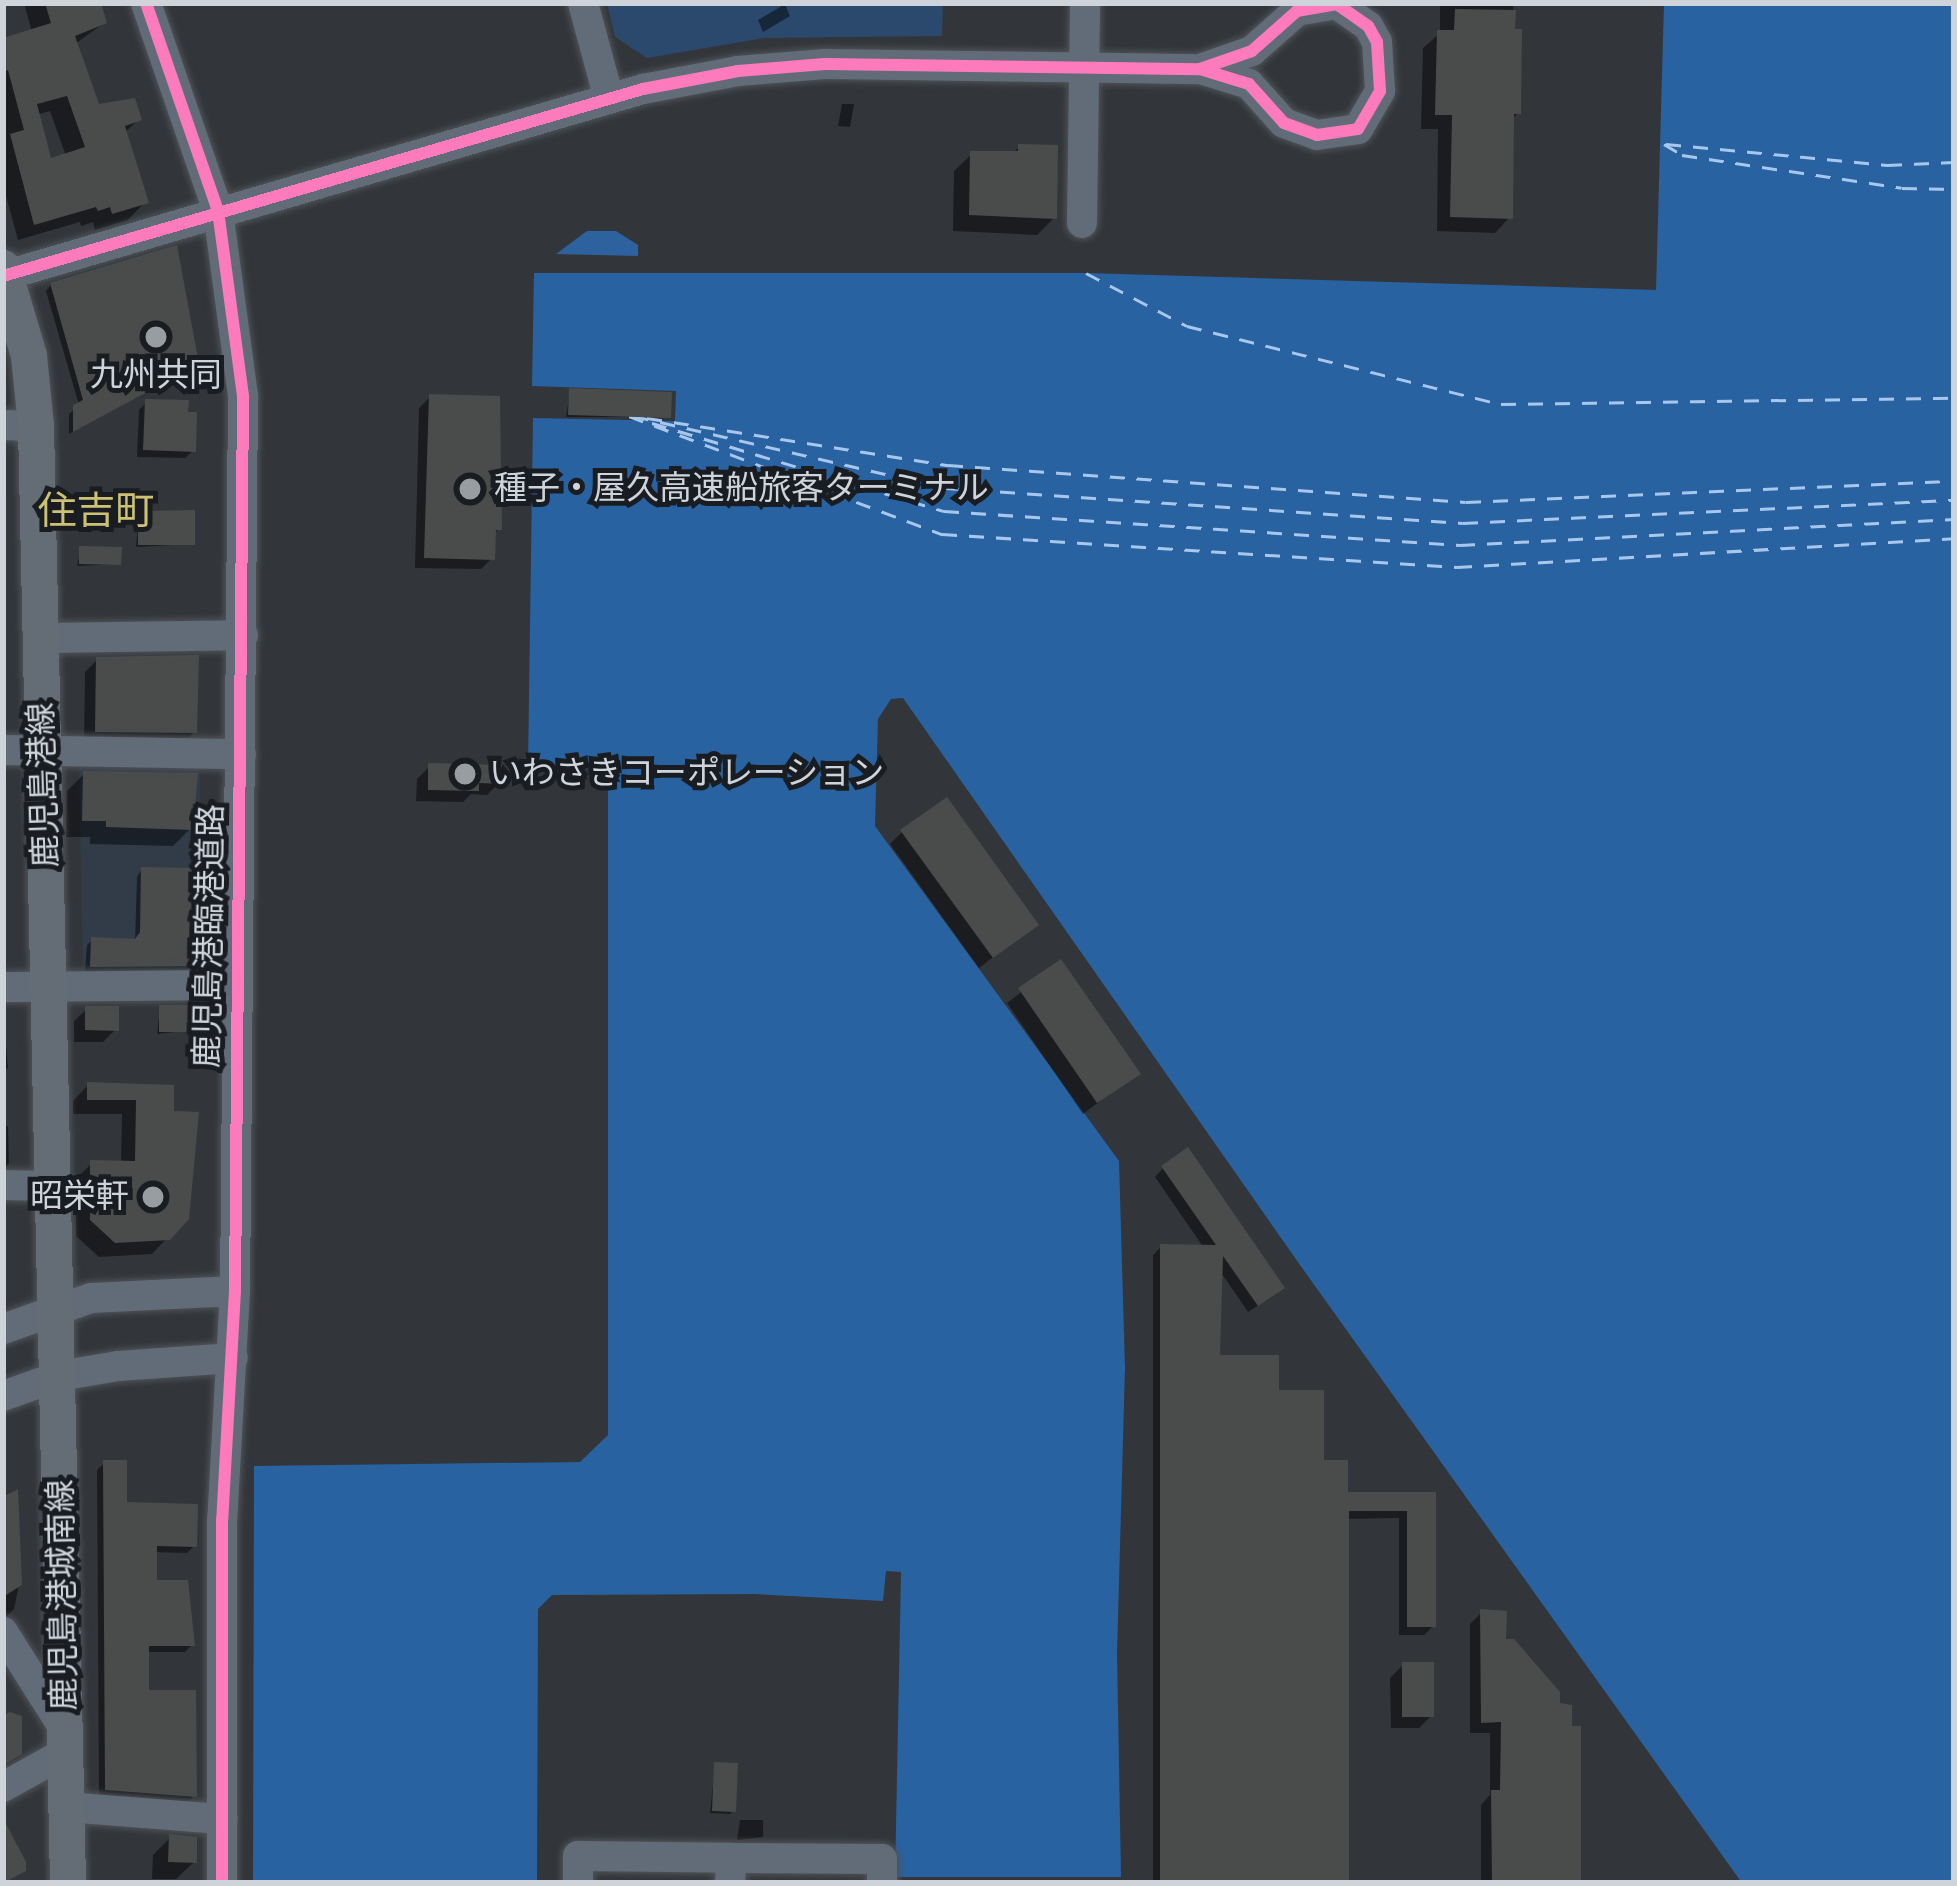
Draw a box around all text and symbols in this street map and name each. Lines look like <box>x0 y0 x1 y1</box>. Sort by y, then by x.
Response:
marker: 九州共同 <box>143 324 169 350</box>
place label: 九州共同 <box>90 356 222 396</box>
place label: 種子・屋久高速船旅客ターミナル <box>494 469 989 509</box>
marker: 種子・屋久高速船旅客ターミナル <box>457 476 483 502</box>
district label: 住吉町 <box>38 489 154 535</box>
street label: 鹿児島港線 <box>21 702 67 868</box>
place label: いわさきコーポレーション <box>489 754 885 794</box>
marker: いわさきコーポレーション <box>452 761 478 787</box>
street label: 鹿児島港臨港道路 <box>188 804 232 1068</box>
place label: 昭栄軒 <box>30 1177 129 1217</box>
marker: 昭栄軒 <box>140 1184 166 1210</box>
street label: 鹿児島港城南線 <box>41 1479 85 1711</box>

